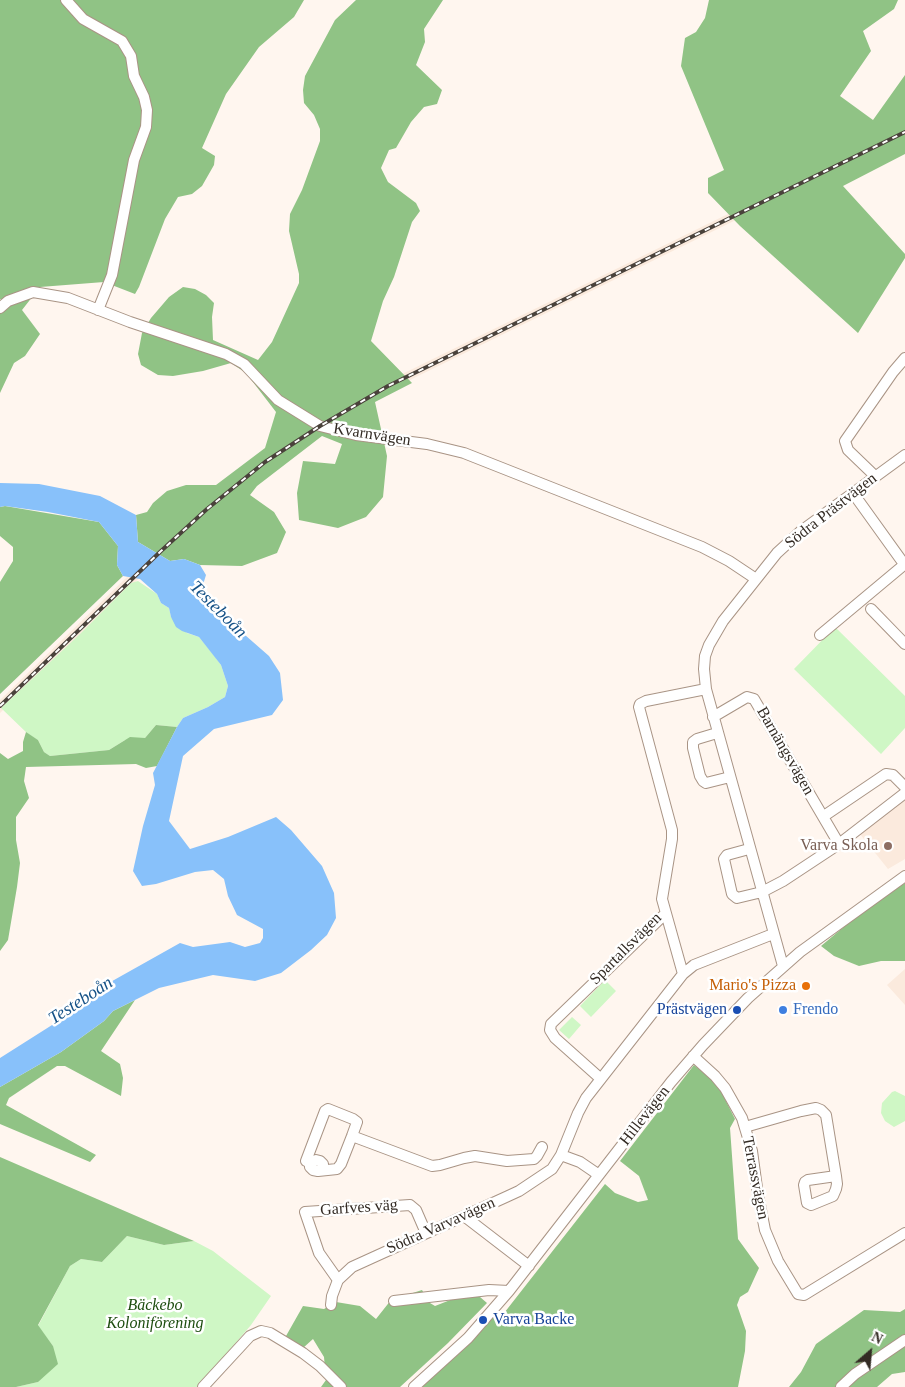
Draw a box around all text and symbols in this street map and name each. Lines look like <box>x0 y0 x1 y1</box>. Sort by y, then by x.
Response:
street label: Kvarnvägen <box>332 419 412 451</box>
street label: Södra Prästvägen <box>781 469 881 553</box>
water label: Testeboån <box>185 577 251 643</box>
street label: Barnängsvägen <box>752 703 818 799</box>
place label: Varva Skola <box>800 836 878 856</box>
marker: Varva Skola <box>882 840 894 852</box>
street label: Spartallsvägen <box>586 909 666 989</box>
water label: Testeboån <box>45 972 117 1030</box>
place label: Mario's Pizza <box>709 976 796 996</box>
marker: Mario's Pizza <box>800 980 812 992</box>
place label: Prästvägen <box>657 1000 727 1020</box>
place label: Frendo <box>793 1000 838 1020</box>
marker: Prästvägen <box>731 1004 743 1016</box>
marker: Frendo <box>777 1004 789 1016</box>
street label: Hillevägen <box>616 1082 674 1150</box>
street label: Terrassvägen <box>738 1135 772 1221</box>
street label: Södra Varvavägen <box>384 1193 498 1259</box>
street label: Garfves väg <box>320 1196 398 1220</box>
park label: Bäckebo Koloniförening <box>106 1296 204 1334</box>
place label: Varva Backe <box>493 1310 574 1330</box>
marker: Varva Backe <box>477 1314 489 1326</box>
north arrow <box>845 1327 895 1377</box>
text: N <box>869 1329 885 1347</box>

